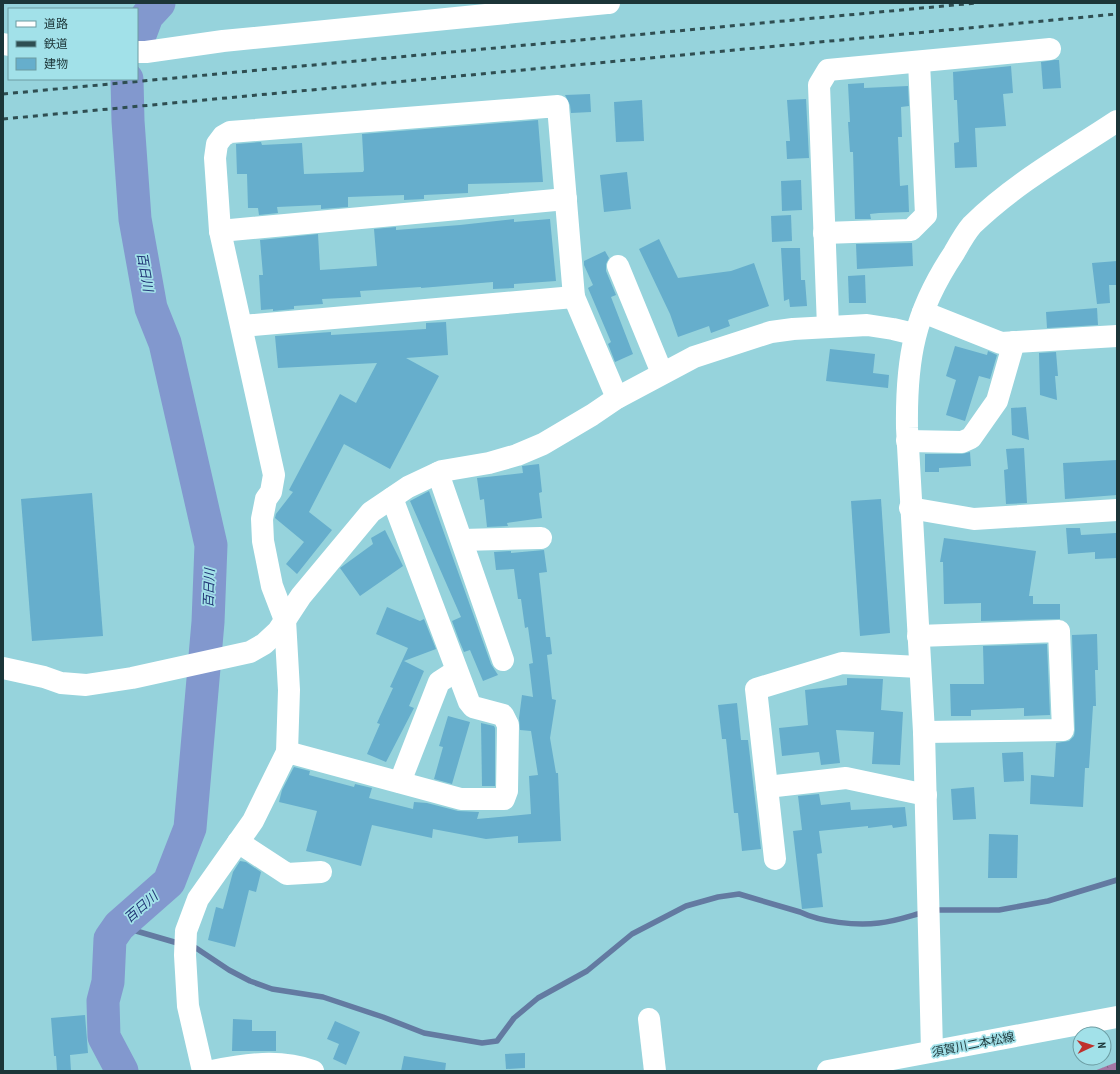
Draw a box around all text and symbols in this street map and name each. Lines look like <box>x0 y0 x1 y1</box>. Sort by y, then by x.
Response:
legend <box>8 8 138 80</box>
text: 道路 <box>44 16 68 31</box>
text: 鉄道 <box>44 36 68 51</box>
text: 建物 <box>44 56 68 71</box>
water label: 百日川 <box>133 251 157 295</box>
water label: 百日川 <box>200 566 218 608</box>
water label: 百日川 <box>121 886 163 926</box>
north arrow <box>1072 1026 1112 1066</box>
street label: 須賀川二本松線 <box>930 1029 1016 1059</box>
text: N <box>1095 1042 1109 1049</box>

